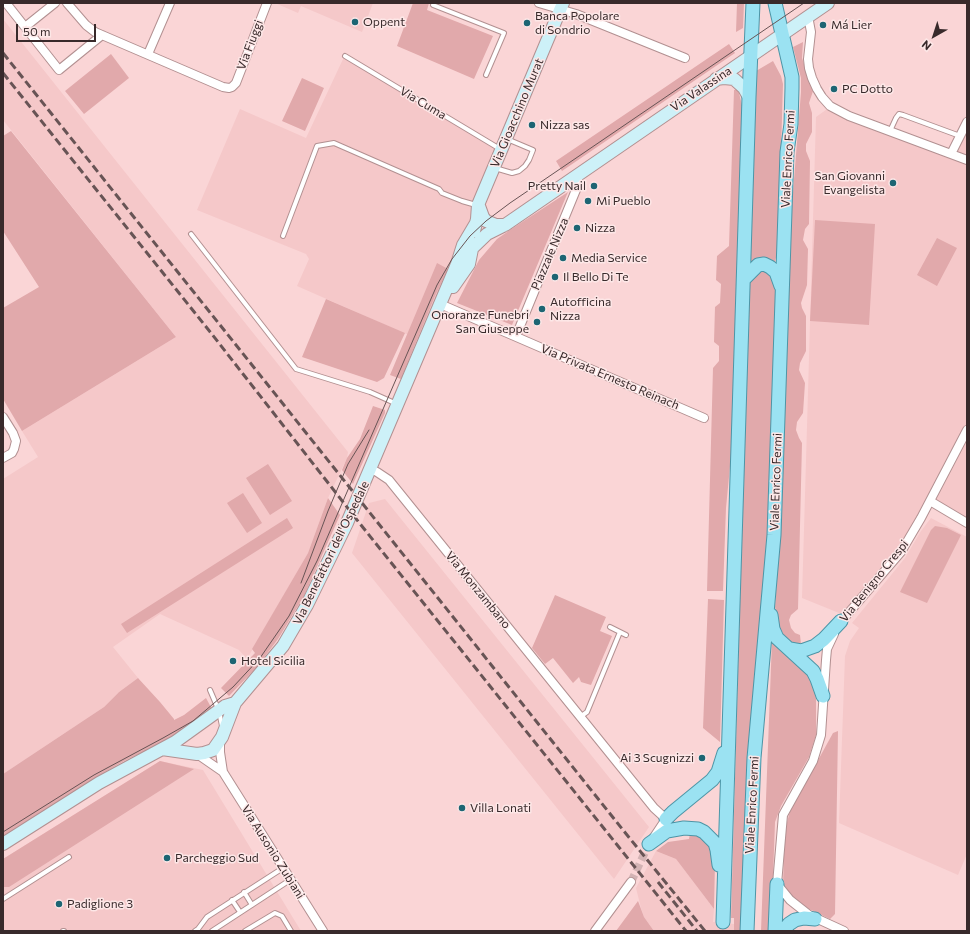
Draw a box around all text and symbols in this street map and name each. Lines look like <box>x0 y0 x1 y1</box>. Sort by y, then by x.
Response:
place label: Banca Popolare di Sondrio <box>535 9 619 37</box>
place label: Oppent <box>363 15 405 29</box>
scale bar <box>18 16 98 42</box>
north arrow <box>914 16 954 56</box>
marker: Oppent <box>350 17 360 27</box>
street label: Via Fiuggi <box>234 18 266 72</box>
marker: Banca Popolare di Sondrio <box>522 18 532 28</box>
place label: Má Lier <box>831 18 872 32</box>
marker: Má Lier <box>818 20 828 30</box>
text: 50 m <box>23 24 51 38</box>
text: N <box>919 38 933 53</box>
street label: Via Gioacchino Murat <box>487 56 547 170</box>
street label: Via Valassina <box>668 63 734 115</box>
place label: PC Dotto <box>842 82 893 96</box>
street label: Via Cuma <box>397 84 449 122</box>
marker: PC Dotto <box>829 84 839 94</box>
street label: Viale Enrico Fermi <box>778 110 798 208</box>
place label: Nizza sas <box>540 118 590 132</box>
marker: Nizza sas <box>527 120 537 130</box>
place label: San Giovanni Evangelista <box>815 169 885 197</box>
marker: San Giovanni Evangelista <box>888 178 898 188</box>
place label: Pretty Nail <box>528 179 586 193</box>
marker: Pretty Nail <box>589 181 599 191</box>
place label: Mi Pueblo <box>596 194 651 208</box>
marker: Mi Pueblo <box>583 196 593 206</box>
street label: Piazzale Nizza <box>528 216 572 292</box>
place label: Nizza <box>585 221 615 235</box>
marker: Nizza <box>572 223 582 233</box>
place label: Media Service <box>571 251 647 265</box>
marker: Media Service <box>558 253 568 263</box>
place label: Il Bello Di Te <box>563 270 629 284</box>
marker: Il Bello Di Te <box>550 272 560 282</box>
place label: Autofficina Nizza <box>550 295 611 323</box>
marker: Autofficina Nizza <box>537 304 547 314</box>
place label: Onoranze Funebri San Giuseppe <box>431 308 529 336</box>
marker: Onoranze Funebri San Giuseppe <box>532 317 542 327</box>
street label: Via Privata Ernesto Reinach <box>539 341 681 413</box>
street label: Viale Enrico Fermi <box>767 433 785 531</box>
street label: Via Benefattori dell'Ospedale <box>290 479 372 627</box>
street label: Via Benigno Crespi <box>836 537 912 625</box>
street label: Via Monzambano <box>442 548 514 632</box>
place label: Hotel Sicilia <box>241 654 305 668</box>
marker: Hotel Sicilia <box>228 656 238 666</box>
place label: Ai 3 Scugnizzi <box>620 751 694 765</box>
marker: Ai 3 Scugnizzi <box>697 753 707 763</box>
street label: Viale Enrico Fermi <box>742 756 762 854</box>
place label: Villa Lonati <box>470 801 531 815</box>
street label: Via Ausonio Zubiani <box>238 802 308 902</box>
marker: Villa Lonati <box>457 803 467 813</box>
place label: Parcheggio Sud <box>175 851 259 865</box>
marker: Parcheggio Sud <box>162 853 172 863</box>
place label: Padiglione 3 <box>67 897 133 911</box>
marker: Padiglione 3 <box>54 899 64 909</box>

